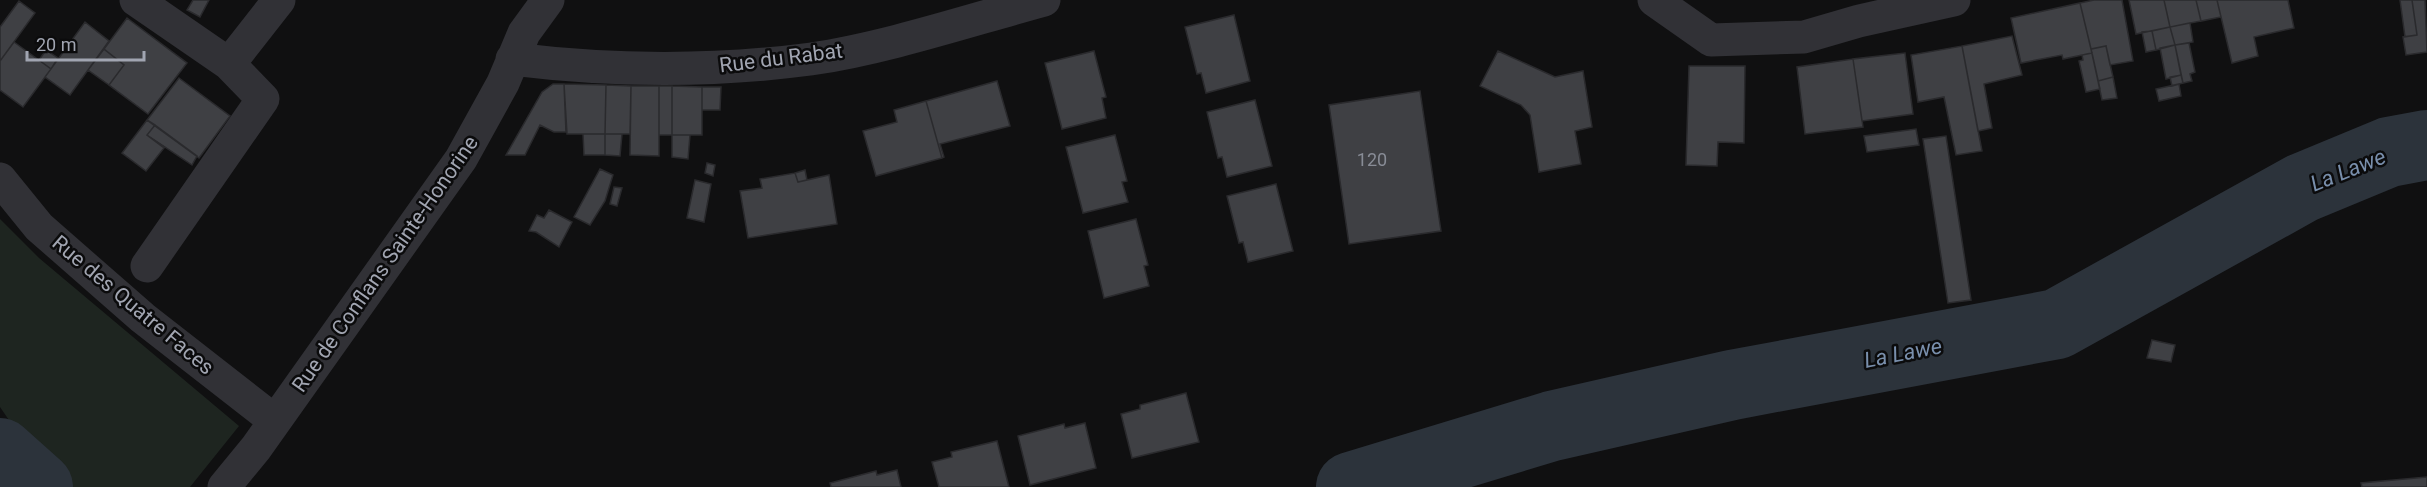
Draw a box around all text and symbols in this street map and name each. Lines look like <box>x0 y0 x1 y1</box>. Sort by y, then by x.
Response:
scale bar <box>27 24 144 62</box>
text: 20 m <box>36 34 76 55</box>
street label: Rue du Rabat <box>718 39 844 77</box>
street label: Rue de Conflans Sainte-Honorine <box>287 131 483 397</box>
water label: La Lawe <box>2307 144 2389 196</box>
house number: 120 <box>1357 149 1387 170</box>
street label: Rue des Quatre Faces <box>47 231 219 379</box>
water label: La Lawe <box>1862 333 1944 373</box>

